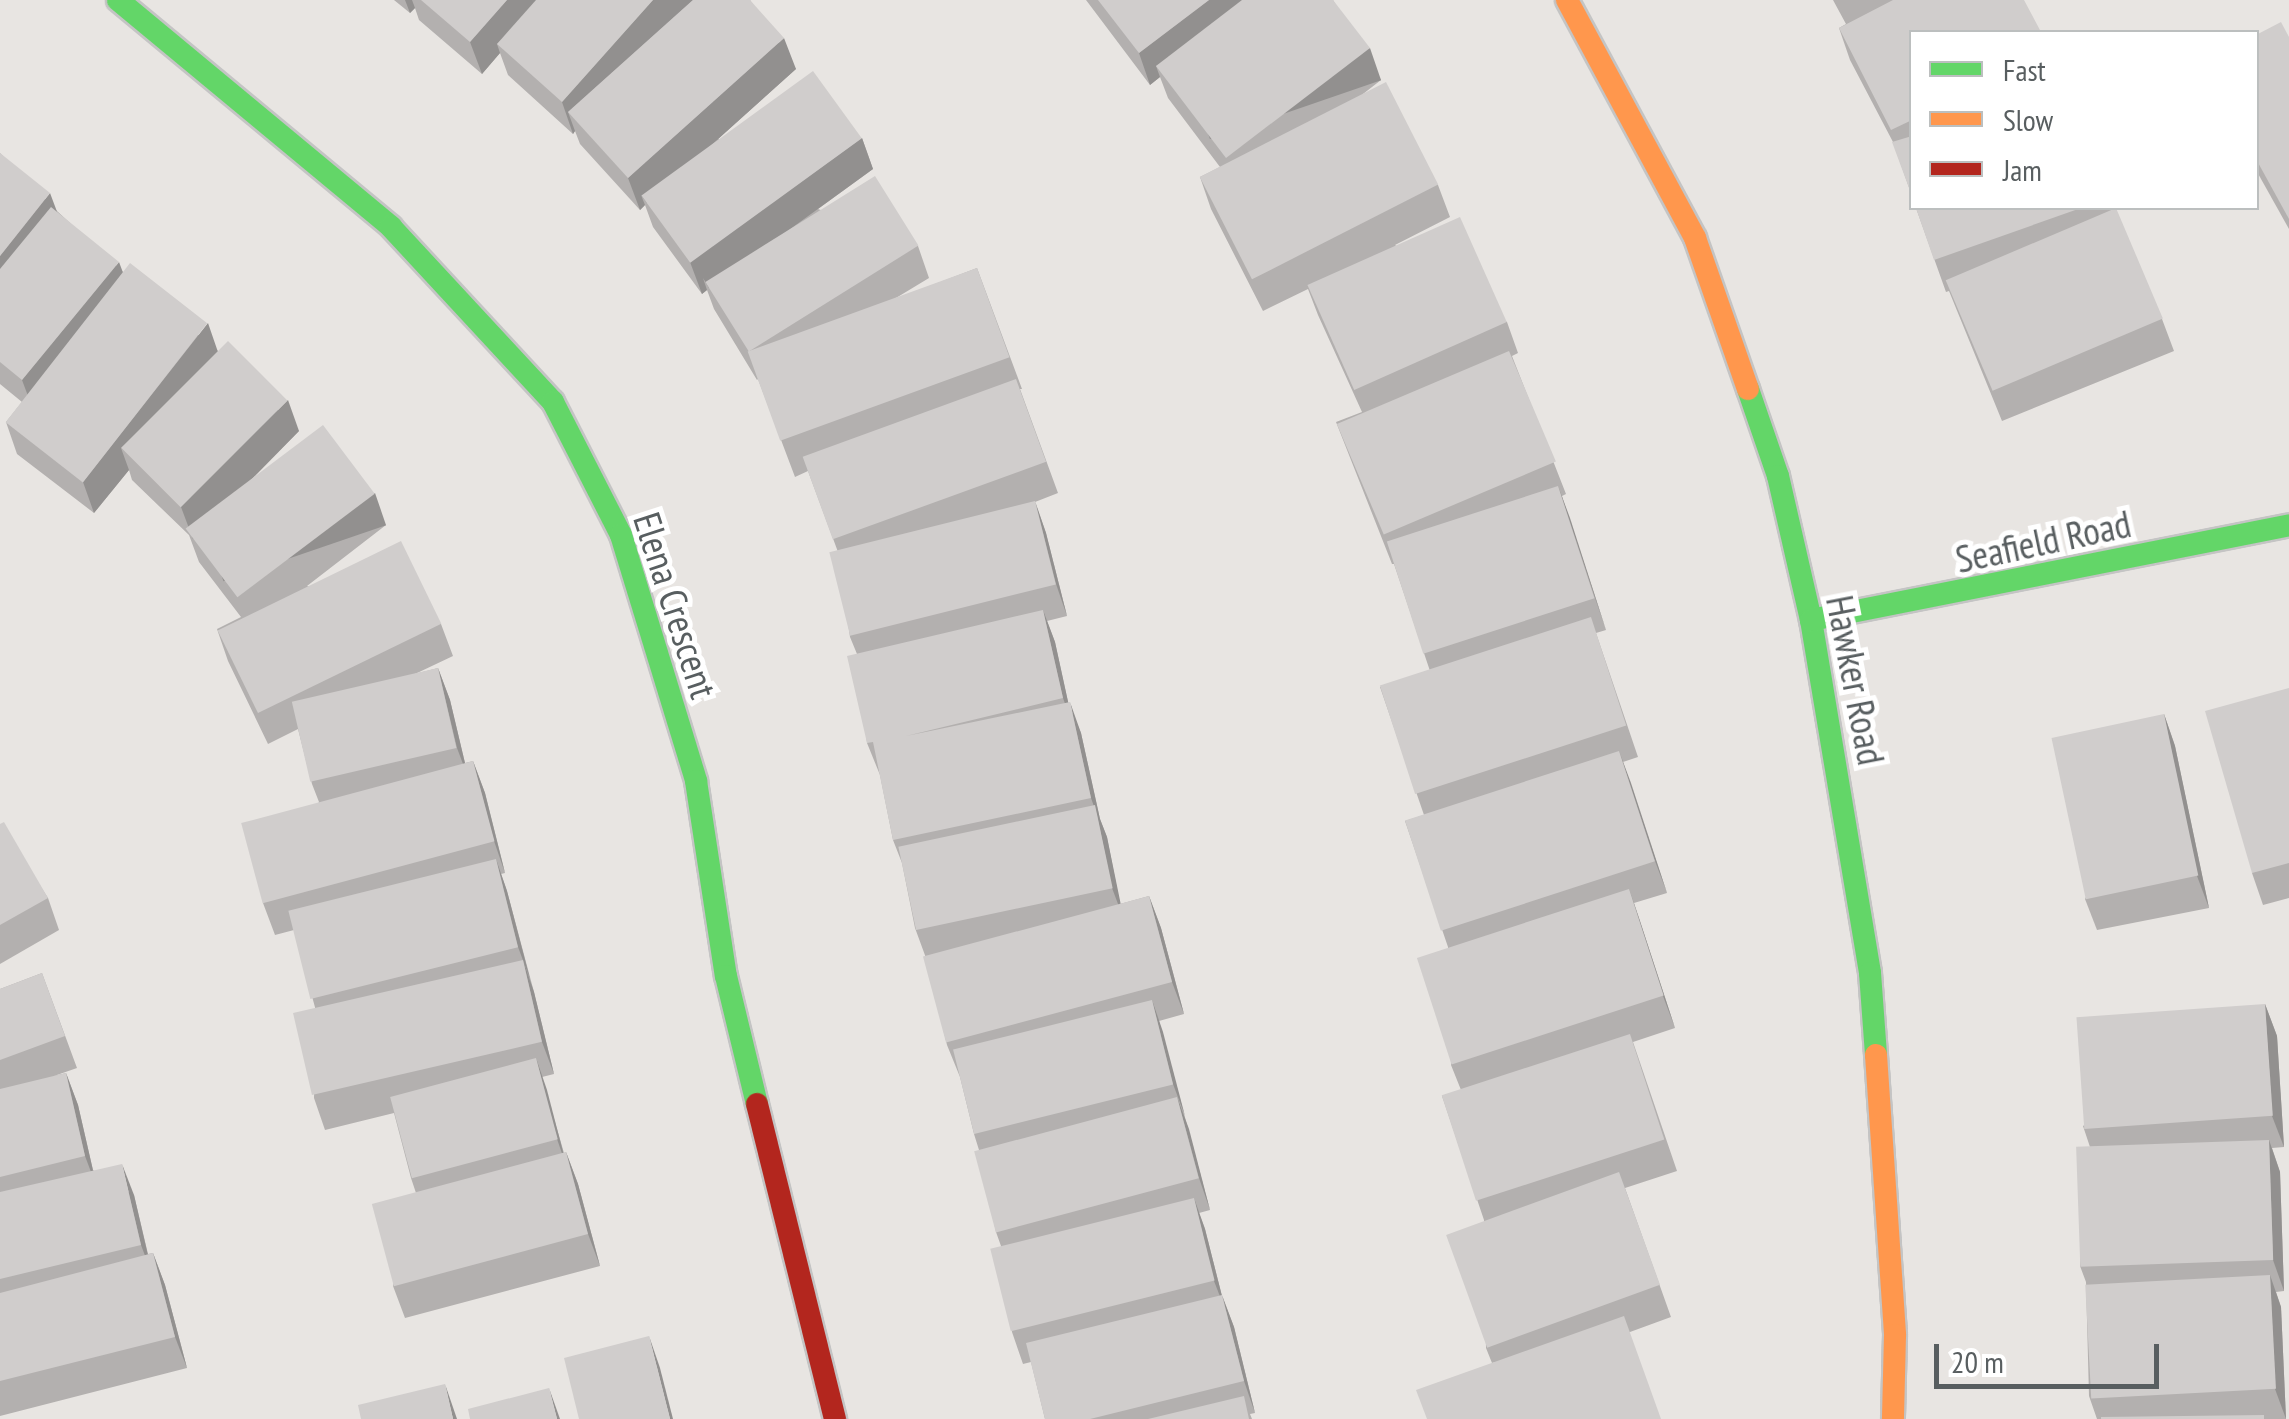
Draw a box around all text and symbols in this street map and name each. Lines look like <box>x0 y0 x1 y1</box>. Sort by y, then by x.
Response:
legend <box>1909 30 2259 210</box>
text: Fast <box>2003 50 2046 89</box>
text: Slow <box>2003 100 2053 139</box>
text: Jam <box>2003 150 2042 189</box>
street label: Seafield Road <box>1951 500 2135 582</box>
street label: Elena Crescent <box>625 506 727 704</box>
street label: Hawker Road <box>1817 592 1895 768</box>
scale bar <box>1939 1324 2164 1386</box>
text: 20 m <box>1951 1342 2004 1381</box>

